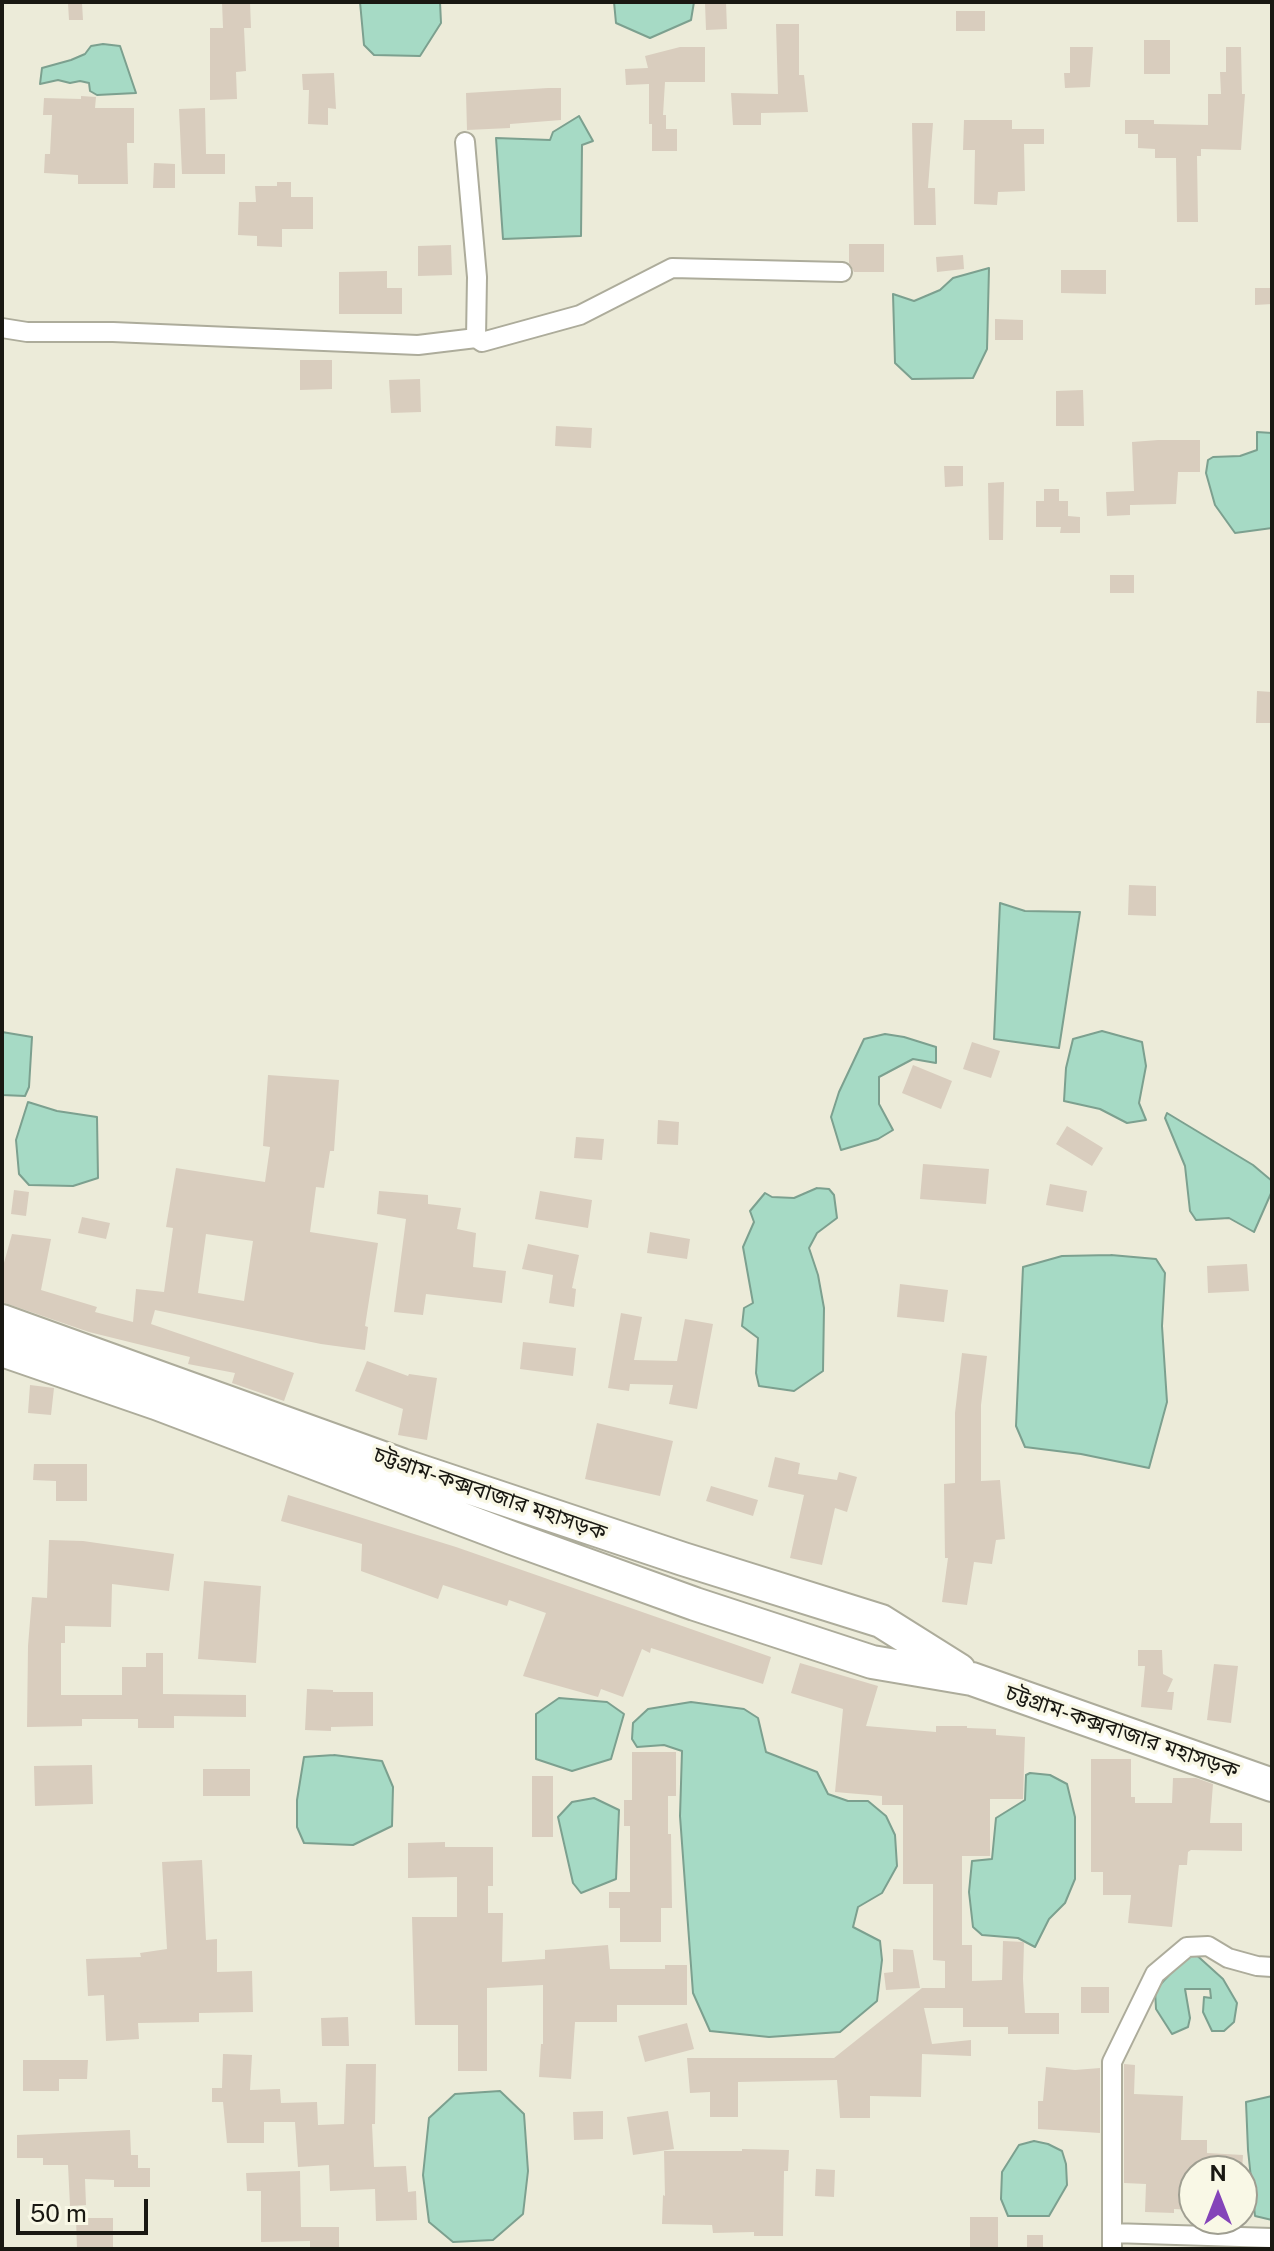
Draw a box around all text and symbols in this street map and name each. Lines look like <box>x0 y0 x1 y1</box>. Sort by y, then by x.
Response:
street label: চট্টগ্রাম-কক্সবাজার মহাসড়ক <box>370 1442 610 1546</box>
street label: চট্টগ্রাম-কক্সবাজার মহাসড়ক <box>1002 1680 1242 1784</box>
north arrow <box>1178 2155 1258 2235</box>
text: N <box>1209 2160 1227 2186</box>
scale bar <box>20 2183 152 2233</box>
text: 50 m <box>30 2199 87 2227</box>

